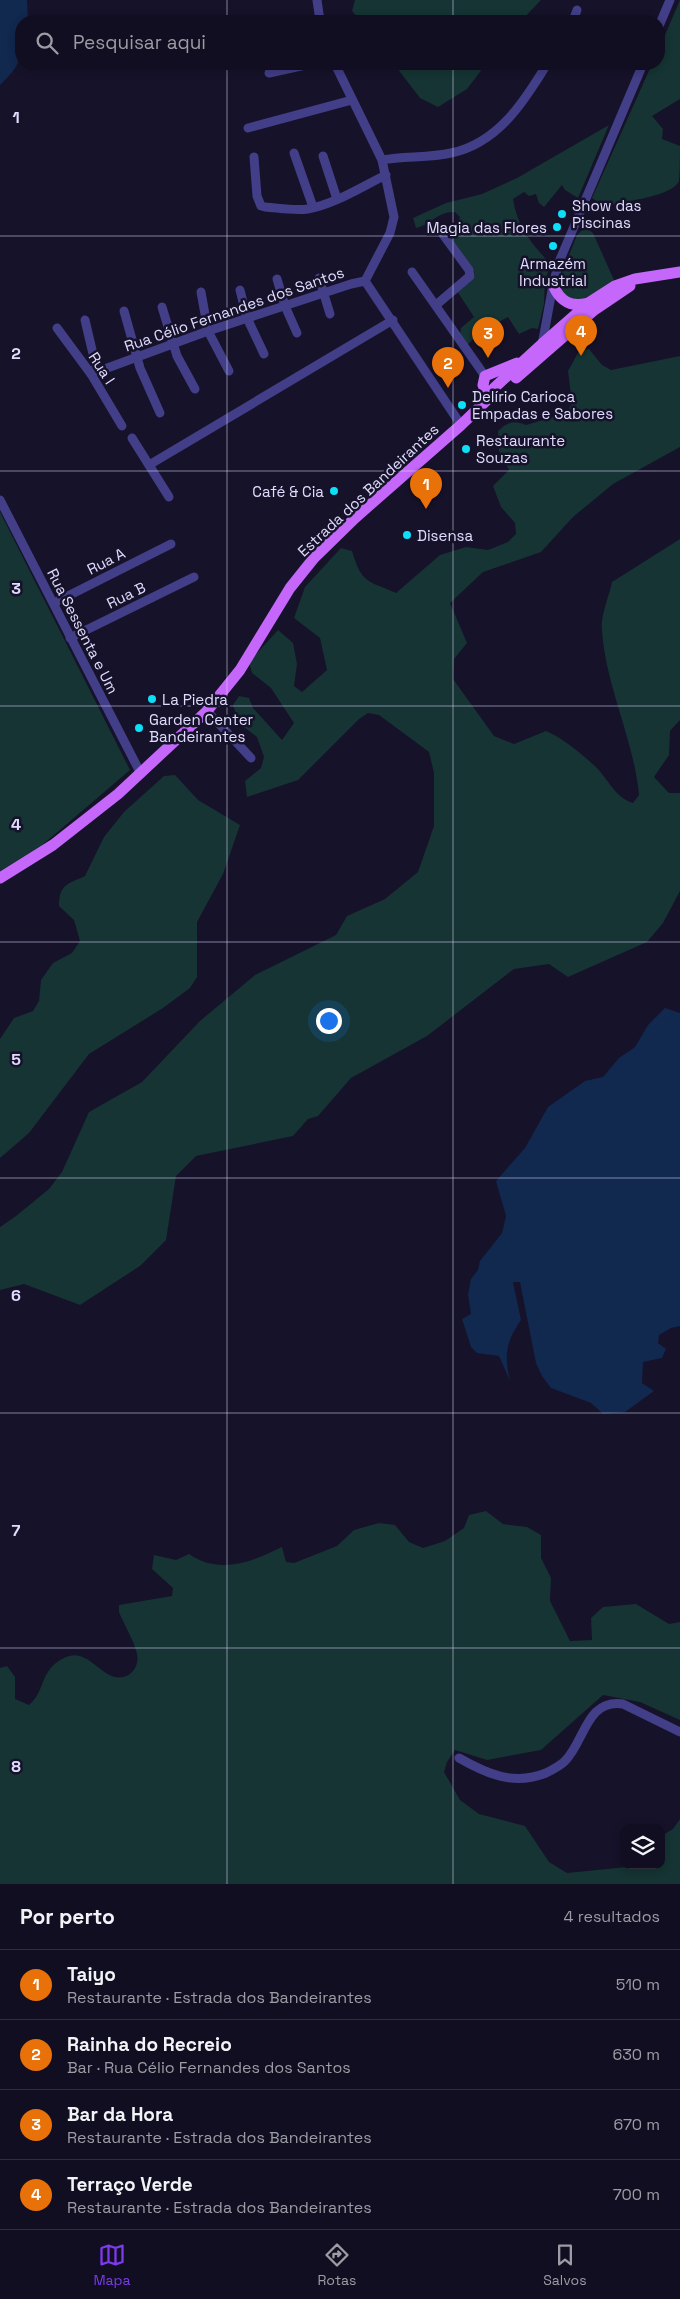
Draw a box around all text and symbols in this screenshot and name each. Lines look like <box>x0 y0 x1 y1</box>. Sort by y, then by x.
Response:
search box <box>15 15 665 70</box>
icon: search <box>33 29 61 57</box>
text: Pesquisar aqui <box>73 30 206 55</box>
text: 1 <box>12 107 20 128</box>
place label: Show das Piscinas <box>572 196 642 232</box>
marker: Show das Piscinas <box>556 208 568 220</box>
place label: Magia das Flores <box>427 218 547 237</box>
marker: Magia das Flores <box>551 221 563 233</box>
marker: Armazém Industrial <box>547 240 559 252</box>
place label: Armazém Industrial <box>519 254 587 290</box>
street label: Rua Célio Fernandes dos Santos <box>122 262 347 356</box>
pin: 4 <box>565 315 597 356</box>
pin: 3 <box>472 317 504 358</box>
text: 2 <box>11 343 21 364</box>
pin: 2 <box>432 347 464 388</box>
street label: Rua I <box>85 348 119 388</box>
place label: Delírio Carioca Empadas e Sabores <box>472 387 613 423</box>
marker: Delírio Carioca Empadas e Sabores <box>456 399 468 411</box>
street label: Estrada dos Bandeirantes <box>293 420 443 560</box>
place label: Restaurante Souzas <box>476 431 565 467</box>
marker: Restaurante Souzas <box>460 443 472 455</box>
pin: 1 <box>410 468 442 509</box>
place label: Café & Cia <box>252 482 324 501</box>
marker: Café & Cia <box>328 485 340 497</box>
place label: Disensa <box>417 526 473 545</box>
marker: Disensa <box>401 529 413 541</box>
street label: Rua A <box>84 543 129 579</box>
street label: Rua Sessenta e Um <box>43 565 123 697</box>
street label: Rua B <box>103 577 149 613</box>
text: 3 <box>11 578 21 599</box>
place label: La Piedra <box>162 690 228 709</box>
marker: La Piedra <box>146 693 158 705</box>
place label: Garden Center Bandeirantes <box>149 710 254 746</box>
marker: Garden Center Bandeirantes <box>133 722 145 734</box>
text: 4 <box>11 814 21 835</box>
your location <box>316 1008 342 1034</box>
text: 5 <box>11 1049 21 1070</box>
text: 6 <box>11 1285 21 1306</box>
text: 7 <box>12 1520 21 1541</box>
text: 8 <box>11 1756 21 1777</box>
map controls <box>620 1824 665 1869</box>
button: layers <box>620 1824 665 1869</box>
text: Por perto <box>20 1903 115 1930</box>
text: 4 resultados <box>564 1906 660 1927</box>
text: Taiyo <box>67 1962 116 1987</box>
text: 1 <box>32 1974 40 1995</box>
text: 510 m <box>616 1974 660 1995</box>
text: Restaurante · Estrada dos Bandeirantes <box>67 1987 372 2008</box>
text: Rainha do Recreio <box>67 2032 232 2057</box>
text: 2 <box>31 2044 41 2065</box>
text: 630 m <box>612 2044 660 2065</box>
text: Bar · Rua Célio Fernandes dos Santos <box>67 2057 351 2078</box>
text: Bar da Hora <box>67 2102 173 2127</box>
text: 3 <box>31 2114 41 2135</box>
text: 670 m <box>613 2114 660 2135</box>
text: Restaurante · Estrada dos Bandeirantes <box>67 2127 372 2148</box>
text: Terraço Verde <box>67 2172 193 2197</box>
text: 4 <box>31 2184 41 2205</box>
text: 700 m <box>613 2184 660 2205</box>
text: Restaurante · Estrada dos Bandeirantes <box>67 2197 372 2218</box>
tab: Mapa <box>93 2241 131 2289</box>
tab: Rotas <box>317 2241 356 2289</box>
tab: Salvos <box>543 2241 587 2289</box>

